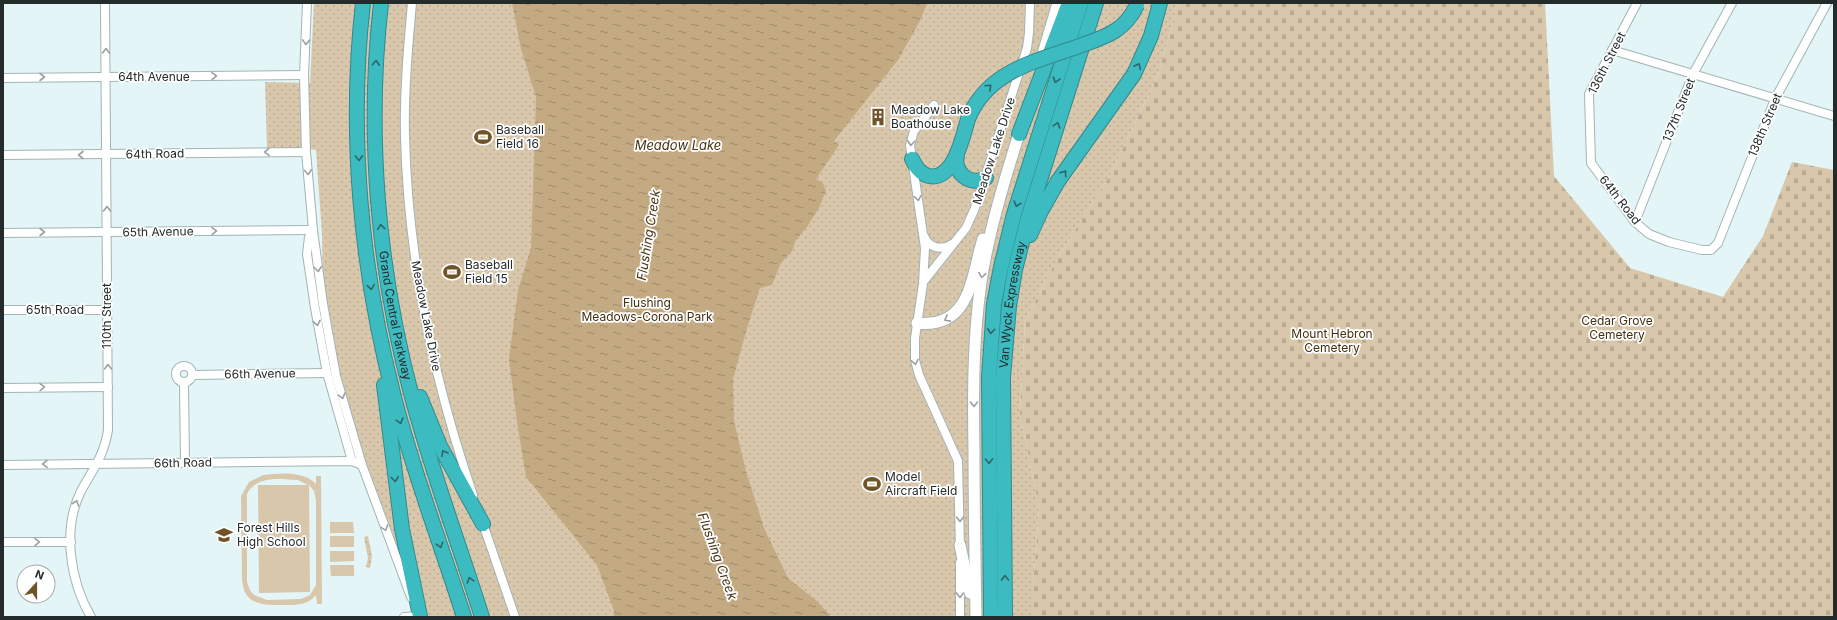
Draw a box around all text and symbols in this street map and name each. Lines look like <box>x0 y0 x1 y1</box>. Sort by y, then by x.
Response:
street label: 136th Street <box>1584 29 1629 96</box>
one-way arrow <box>301 39 310 45</box>
one-way arrow <box>102 48 110 54</box>
one-way arrow <box>372 60 381 66</box>
one-way arrow <box>1133 63 1141 70</box>
street label: 64th Avenue <box>118 69 190 84</box>
one-way arrow <box>211 72 217 80</box>
one-way arrow <box>39 73 45 81</box>
one-way arrow <box>1052 76 1061 83</box>
street label: 137th Street <box>1659 76 1698 144</box>
one-way arrow <box>984 84 992 92</box>
street label: 138th Street <box>1744 91 1785 159</box>
street label: Meadow Lake Drive <box>969 95 1018 207</box>
place label: Meadow Lake Boathouse <box>891 102 970 131</box>
building icon: Meadow Lake Boathouse <box>868 107 888 127</box>
place label: Baseball Field 16 <box>496 122 544 151</box>
one-way arrow <box>1052 122 1061 129</box>
sports icon: Baseball Field 16 <box>473 127 493 147</box>
water label: Meadow Lake <box>635 137 721 153</box>
one-way arrow <box>907 139 916 146</box>
street label: 64th Road <box>126 145 184 162</box>
one-way arrow <box>264 148 270 157</box>
one-way arrow <box>78 151 84 159</box>
one-way arrow <box>354 155 363 161</box>
one-way arrow <box>303 169 312 175</box>
one-way arrow <box>1059 170 1067 177</box>
street label: 64th Road <box>1596 172 1644 227</box>
water label: Flushing Creek <box>633 188 663 282</box>
one-way arrow <box>913 195 922 201</box>
one-way arrow <box>1013 200 1022 207</box>
one-way arrow <box>103 206 111 212</box>
street label: 65th Avenue <box>122 223 194 240</box>
one-way arrow <box>377 224 386 230</box>
one-way arrow <box>211 227 217 235</box>
one-way arrow <box>39 228 45 236</box>
street label: Van Wyck Expressway <box>996 239 1029 369</box>
street label: Grand Central Parkway <box>376 250 415 382</box>
place label: Baseball Field 15 <box>465 257 513 286</box>
street label: Meadow Lake Drive <box>408 259 445 372</box>
sports icon: Baseball Field 15 <box>442 262 462 282</box>
one-way arrow <box>313 266 322 272</box>
one-way arrow <box>978 271 987 278</box>
street label: 110th Street <box>99 283 114 349</box>
one-way arrow <box>366 284 375 290</box>
park label: Flushing Meadows-Corona Park <box>581 295 713 324</box>
street label: 65th Road <box>26 302 84 317</box>
park label: Cedar Grove Cemetery <box>1581 313 1653 342</box>
one-way arrow <box>944 314 951 321</box>
one-way arrow <box>313 320 321 326</box>
park label: Mount Hebron Cemetery <box>1291 326 1373 355</box>
one-way arrow <box>987 328 996 334</box>
one-way arrow <box>910 358 919 365</box>
one-way arrow <box>104 364 112 370</box>
street label: 66th Avenue <box>224 365 296 382</box>
one-way arrow <box>39 383 45 391</box>
one-way arrow <box>337 393 346 400</box>
one-way arrow <box>969 401 978 407</box>
one-way arrow <box>396 418 404 424</box>
one-way arrow <box>442 449 449 457</box>
street label: 66th Road <box>154 454 212 471</box>
one-way arrow <box>985 458 993 464</box>
one-way arrow <box>42 460 48 468</box>
place label: Model Aircraft Field <box>885 469 957 498</box>
sports icon: Model Aircraft Field <box>862 474 882 494</box>
one-way arrow <box>390 476 399 482</box>
one-way arrow <box>72 500 80 507</box>
water label: Flushing Creek <box>695 510 742 603</box>
one-way arrow <box>956 516 964 522</box>
place label: Forest Hills High School <box>237 520 306 549</box>
one-way arrow <box>380 524 388 531</box>
school or university icon: Forest Hills High School <box>214 525 234 545</box>
one-way arrow <box>34 538 40 546</box>
one-way arrow <box>435 541 444 548</box>
north arrow <box>16 564 56 604</box>
text: N <box>33 567 46 583</box>
one-way arrow <box>1001 575 1009 581</box>
one-way arrow <box>466 577 475 584</box>
one-way arrow <box>956 592 964 598</box>

